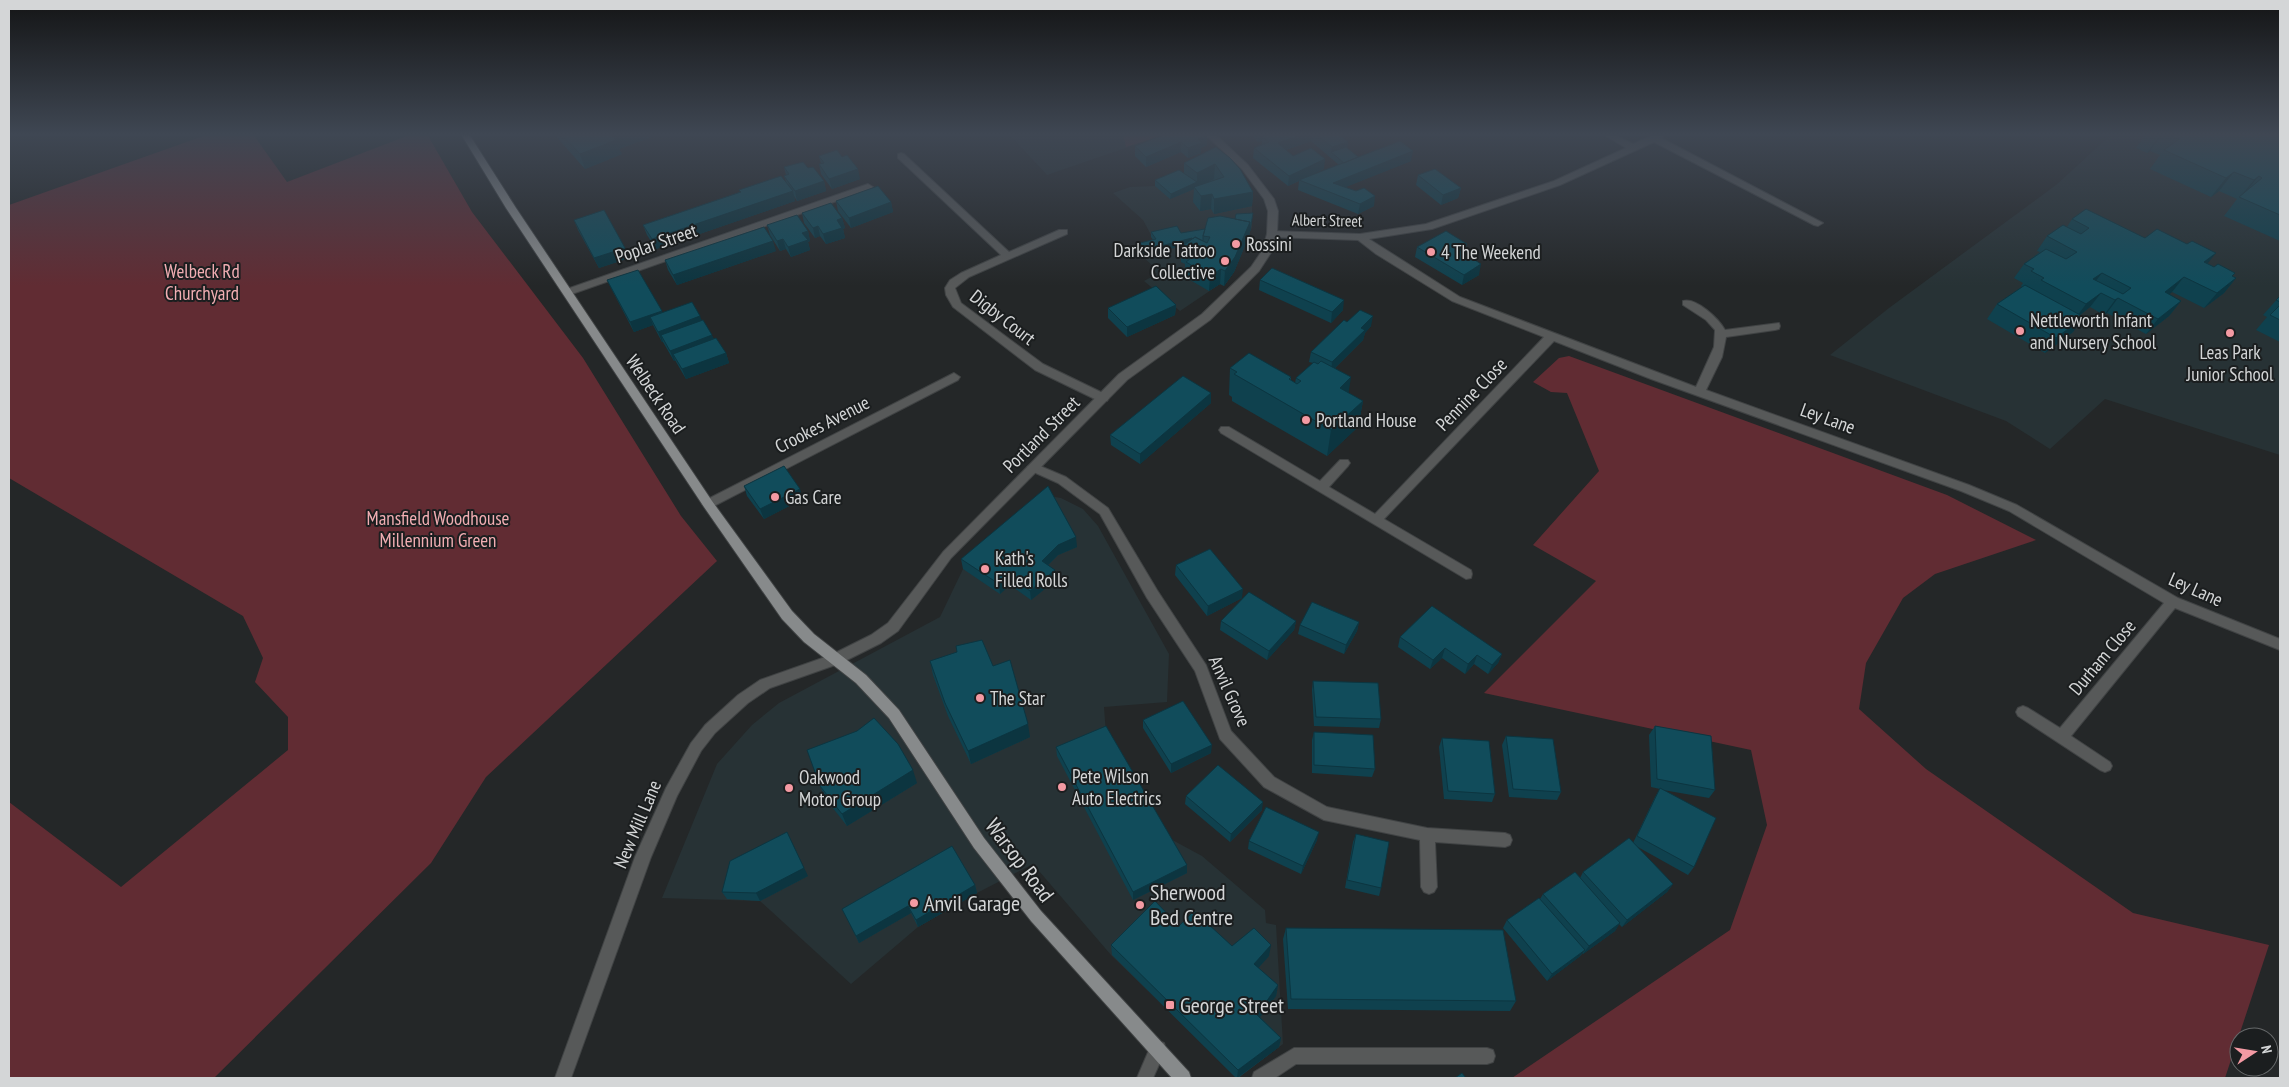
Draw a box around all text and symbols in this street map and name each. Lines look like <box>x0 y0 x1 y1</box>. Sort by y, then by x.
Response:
street label: Albert Street <box>1292 209 1363 231</box>
street label: Poplar Street <box>612 218 701 268</box>
place label: Rossini <box>1246 232 1292 256</box>
place label: Darkside Tattoo Collective <box>1114 238 1215 284</box>
marker: Rossini <box>1230 238 1242 250</box>
place label: 4 The Weekend <box>1441 240 1541 264</box>
marker: 4 The Weekend <box>1425 246 1437 258</box>
marker: Darkside Tattoo Collective <box>1219 255 1231 267</box>
park label: Welbeck Rd Churchyard <box>164 259 240 305</box>
street label: Digby Court <box>965 284 1041 350</box>
place label: Nettleworth Infant and Nursery School <box>2030 308 2157 354</box>
marker: Nettleworth Infant and Nursery School <box>2014 325 2026 337</box>
marker: Leas Park Junior School <box>2224 327 2236 339</box>
place label: Leas Park Junior School <box>2186 340 2274 386</box>
street label: Welbeck Road <box>621 350 691 438</box>
street label: Pennine Close <box>1430 352 1512 436</box>
street label: Crookes Avenue <box>771 390 874 458</box>
street label: Portland Street <box>997 390 1085 478</box>
street label: Ley Lane <box>1797 397 1859 439</box>
place label: Portland House <box>1316 408 1417 432</box>
marker: Portland House <box>1300 414 1312 426</box>
place label: Gas Care <box>785 485 842 509</box>
marker: Gas Care <box>769 491 781 503</box>
park label: Mansfield Woodhouse Millennium Green <box>367 506 510 552</box>
place label: Kath's Filled Rolls <box>995 546 1068 592</box>
marker: Kath's Filled Rolls <box>979 563 991 575</box>
street label: Ley Lane <box>2165 567 2227 612</box>
street label: Durham Close <box>2063 614 2141 700</box>
street label: Anvil Grove <box>1204 652 1256 730</box>
place label: The Star <box>990 686 1046 710</box>
marker: The Star <box>974 692 986 704</box>
place label: Pete Wilson Auto Electrics <box>1072 764 1161 810</box>
place label: Oakwood Motor Group <box>799 765 881 811</box>
street label: New Mill Lane <box>608 776 666 872</box>
marker: Pete Wilson Auto Electrics <box>1056 781 1068 793</box>
marker: Oakwood Motor Group <box>783 782 795 794</box>
street label: Warsop Road <box>979 813 1061 907</box>
place label: Sherwood Bed Centre <box>1150 878 1233 931</box>
place label: Anvil Garage <box>924 889 1020 917</box>
marker: Anvil Garage <box>908 897 920 909</box>
marker: Sherwood Bed Centre <box>1134 899 1146 911</box>
place label: George Street <box>1180 991 1284 1019</box>
marker: George Street <box>1164 999 1176 1011</box>
north arrow <box>2229 1027 2279 1077</box>
text: N <box>2257 1044 2276 1055</box>

